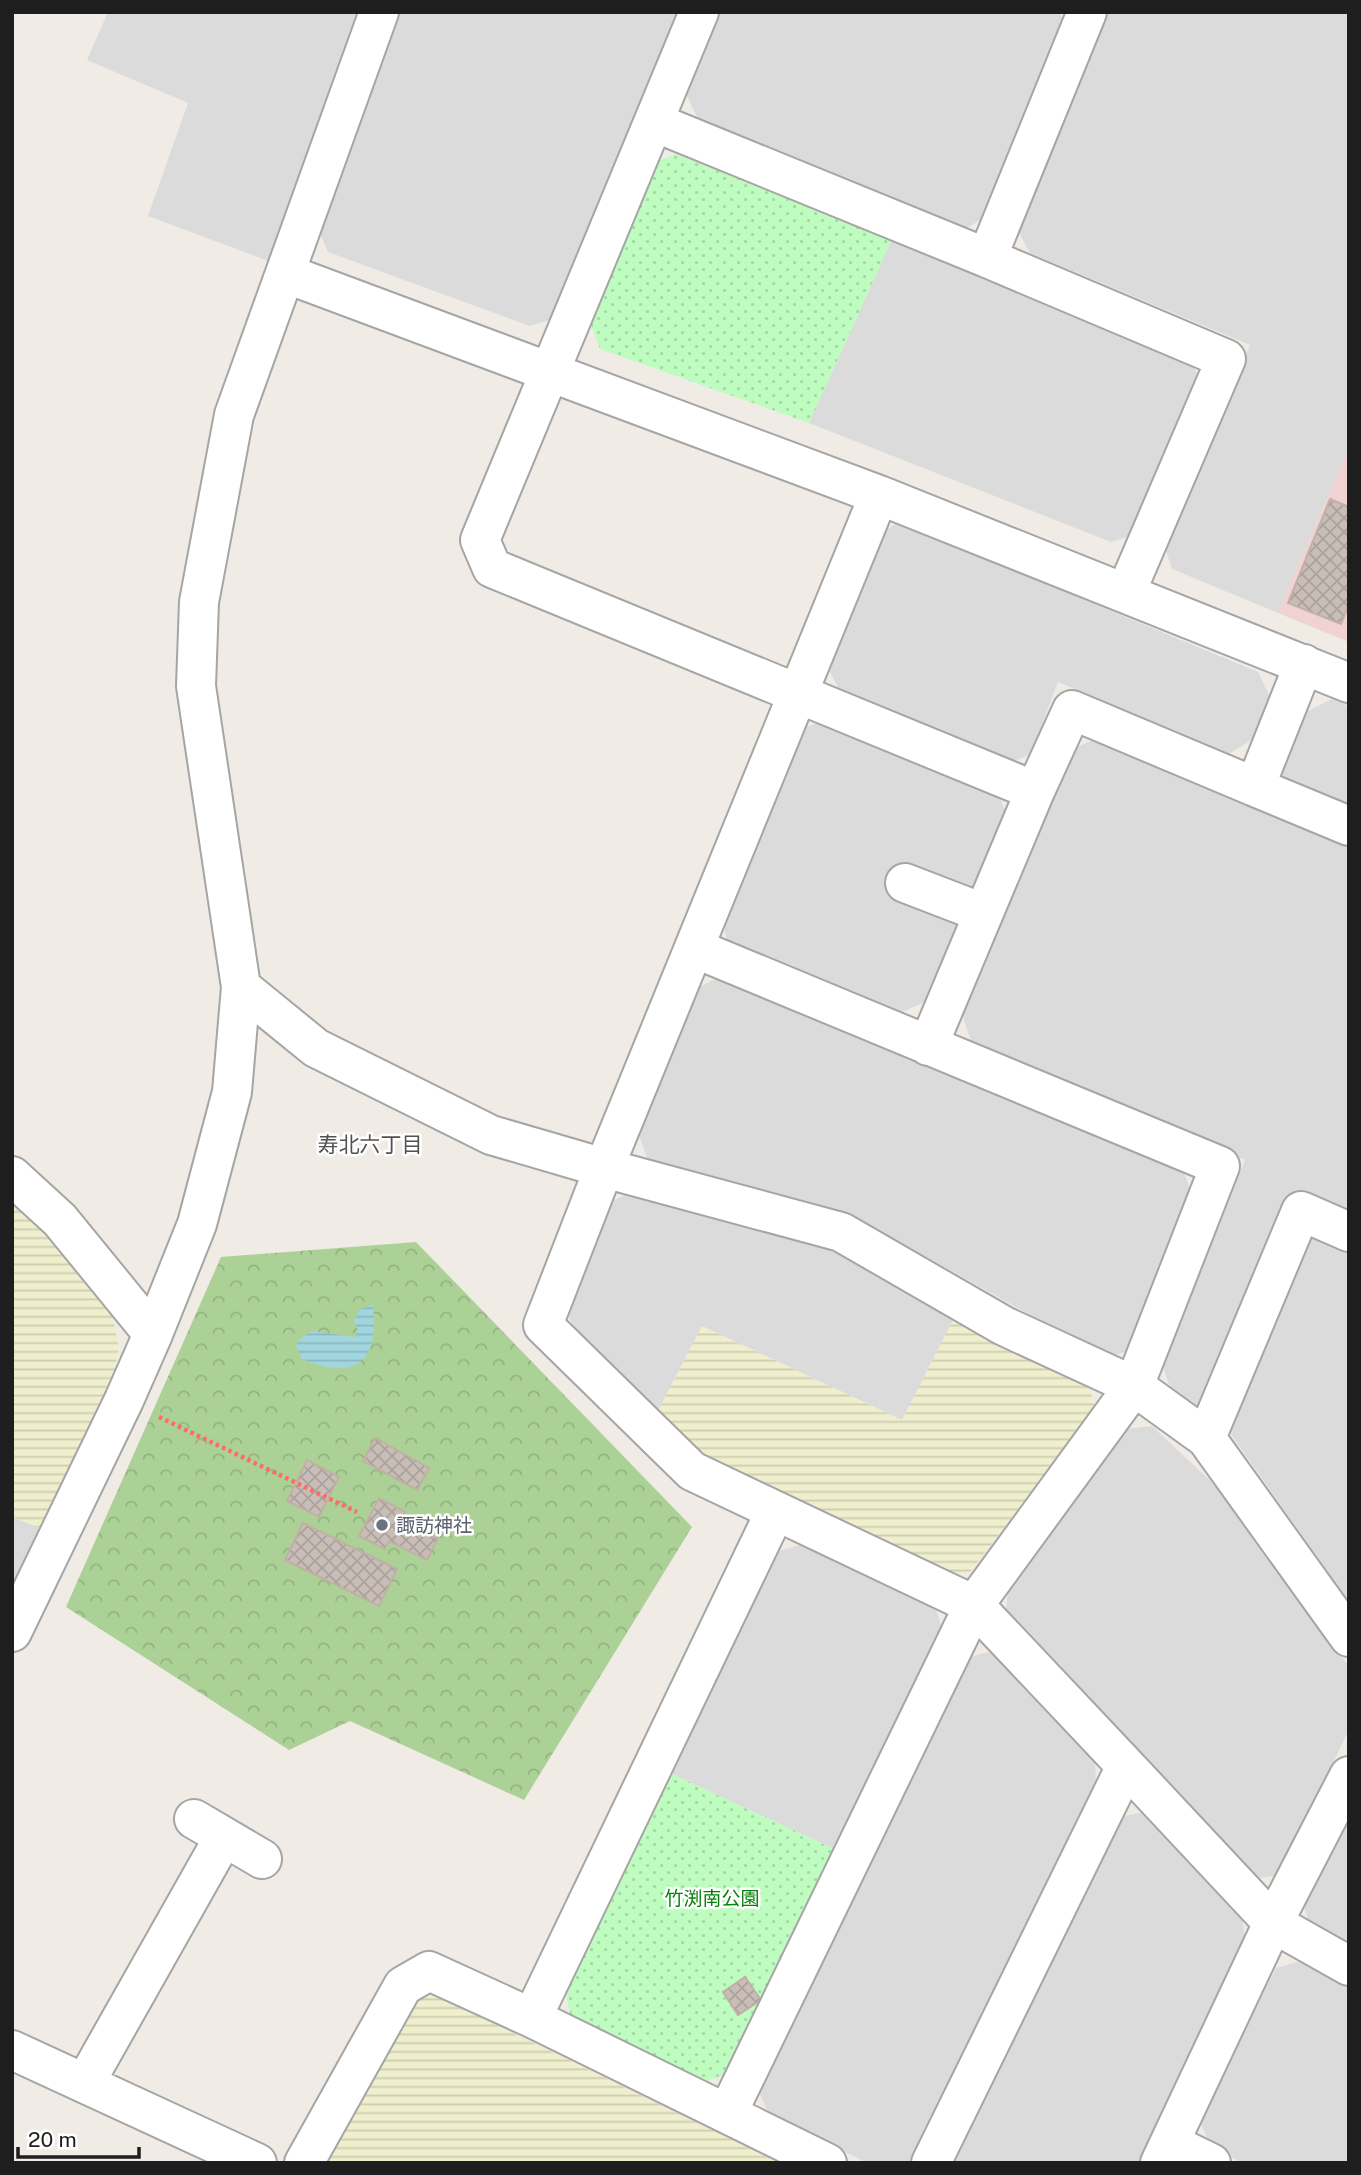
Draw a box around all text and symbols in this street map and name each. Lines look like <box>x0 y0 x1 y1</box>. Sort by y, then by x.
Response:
district label: 寿北六丁目 <box>318 1132 423 1157</box>
place label: 諏訪神社 <box>396 1514 472 1536</box>
marker: 諏訪神社 <box>374 1517 390 1533</box>
park label: 竹渕南公園 <box>664 1887 760 1909</box>
scale bar <box>18 2116 138 2160</box>
text: 20 m <box>28 2127 77 2152</box>

